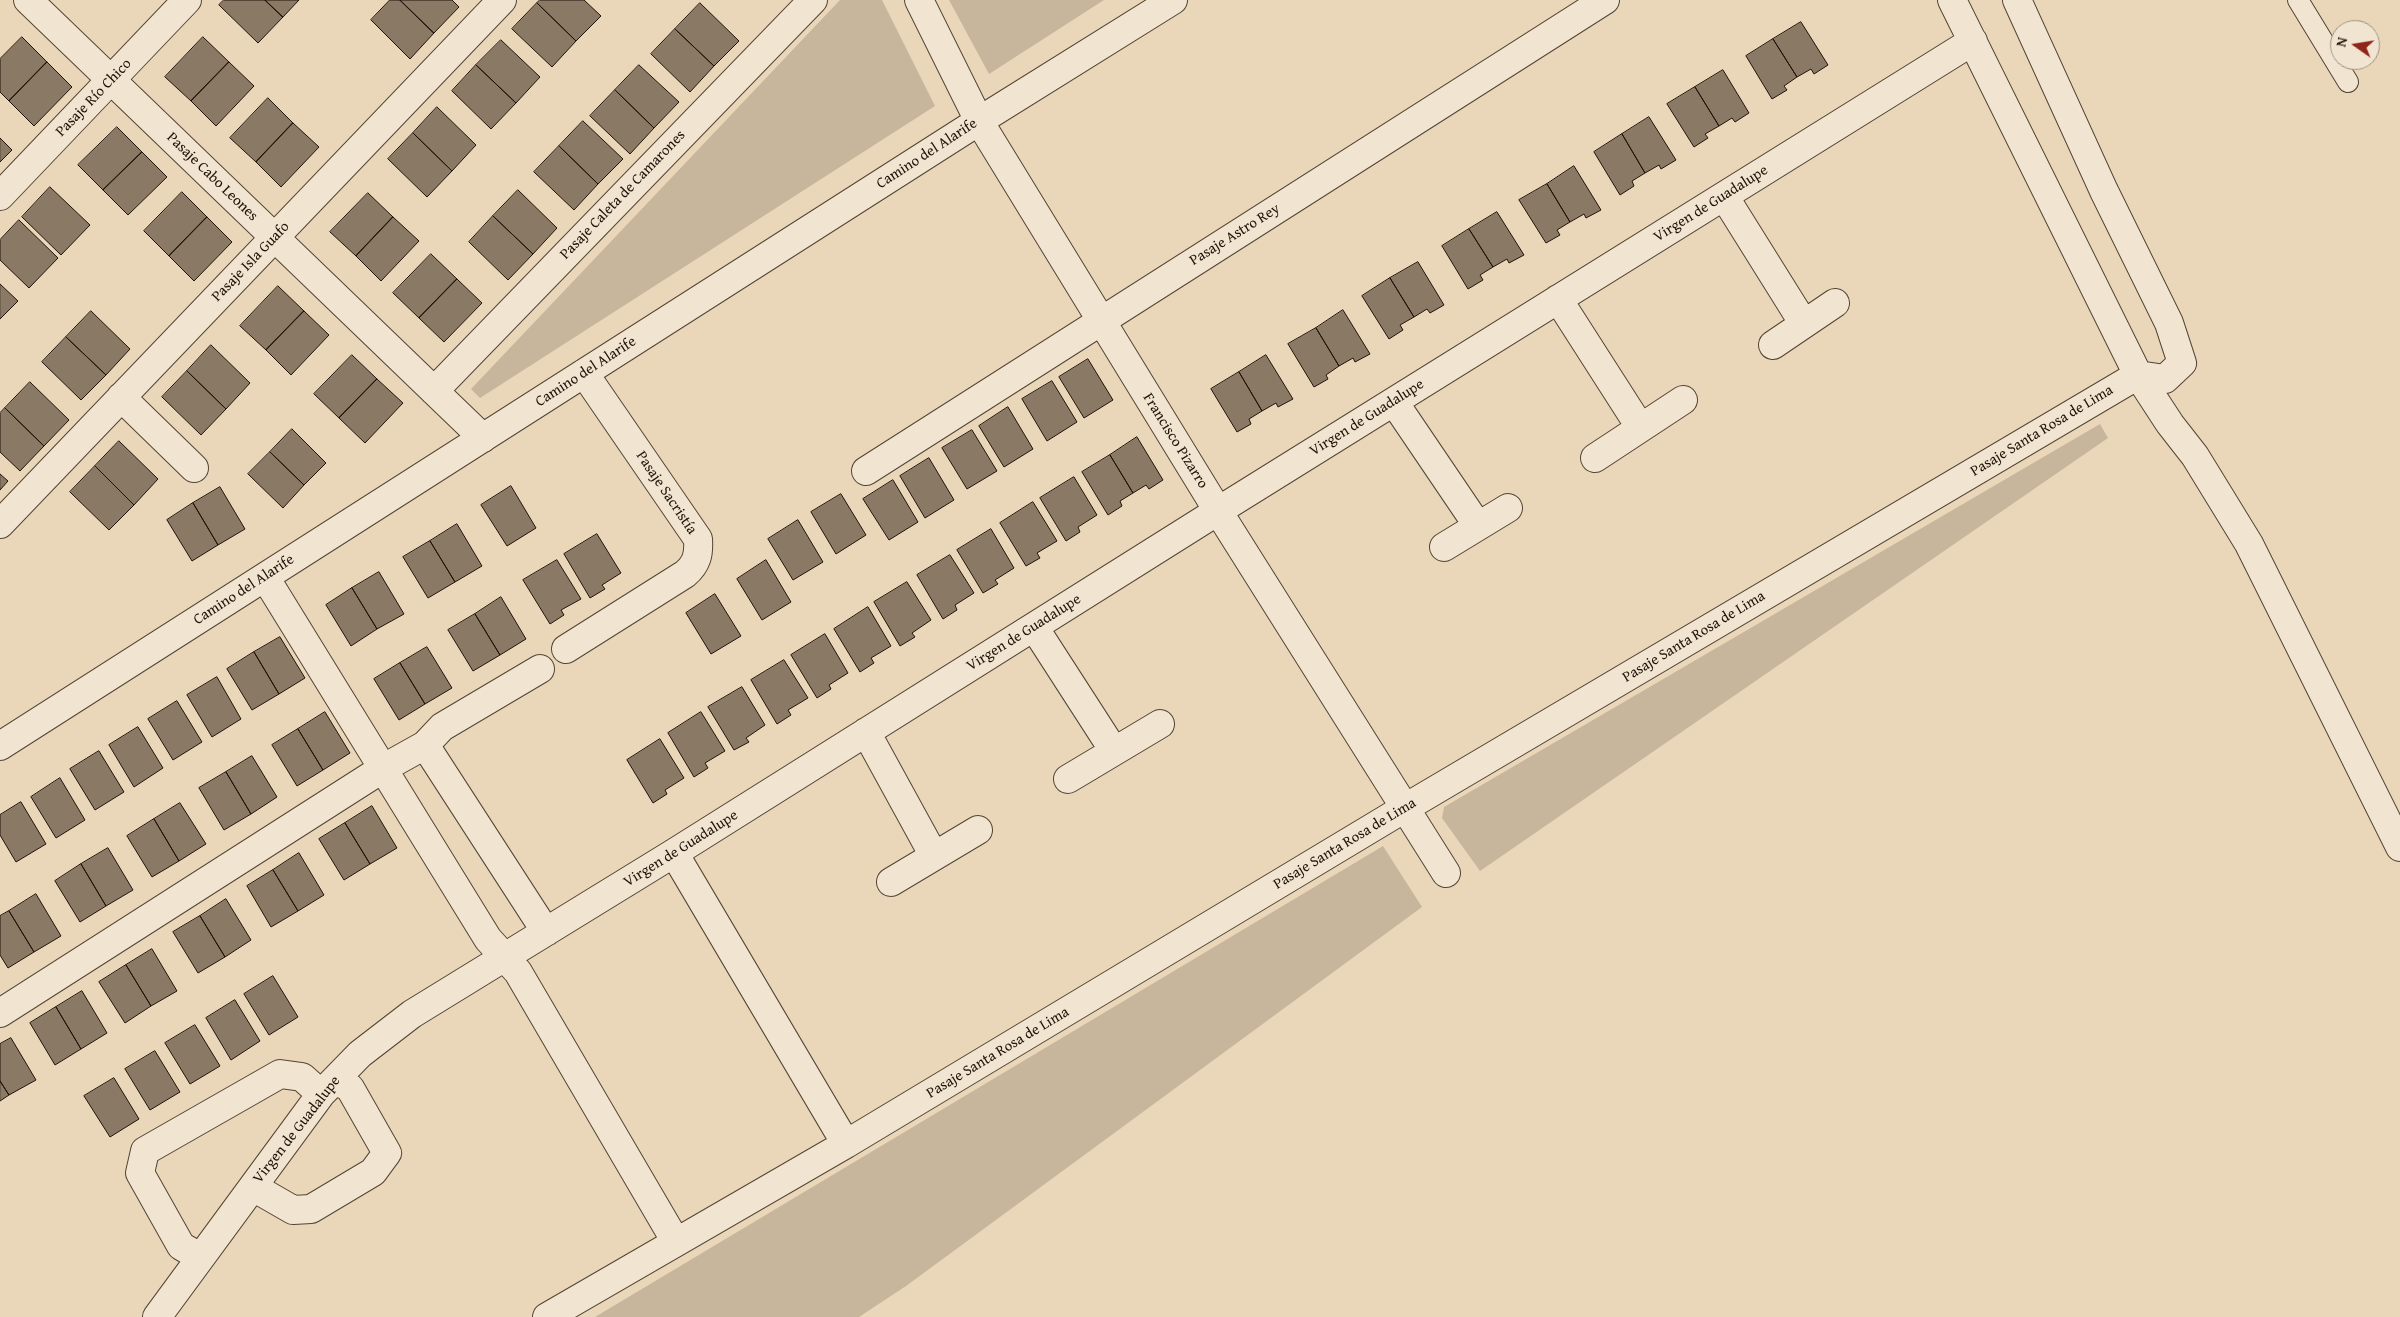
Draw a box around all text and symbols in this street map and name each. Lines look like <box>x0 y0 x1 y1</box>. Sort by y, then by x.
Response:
north arrow <box>2330 20 2380 70</box>
text: N <box>2331 35 2352 49</box>
street label: Pasaje Río Chico <box>52 55 136 141</box>
street label: Camino del Alarife <box>873 115 981 193</box>
street label: Pasaje Caleta de Camarones <box>557 127 689 263</box>
street label: Pasaje Cabo Leones <box>163 129 261 225</box>
street label: Virgen de Guadalupe <box>1651 162 1771 246</box>
street label: Pasaje Astro Rey <box>1187 200 1283 270</box>
street label: Pasaje Isla Guafo <box>208 218 294 306</box>
street label: Camino del Alarife <box>532 333 640 411</box>
street label: Virgen de Guadalupe <box>1307 376 1427 460</box>
street label: Pasaje Santa Rosa de Lima <box>1968 381 2116 481</box>
street label: Francisco Pizarro <box>1138 390 1212 492</box>
street label: Pasaje Sacristía <box>632 448 700 538</box>
street label: Camino del Alarife <box>190 551 298 629</box>
street label: Pasaje Santa Rosa de Lima <box>1620 587 1768 687</box>
street label: Virgen de Guadalupe <box>964 591 1084 675</box>
street label: Pasaje Santa Rosa de Lima <box>1271 794 1419 894</box>
street label: Virgen de Guadalupe <box>621 807 741 891</box>
street label: Pasaje Santa Rosa de Lima <box>924 1003 1072 1103</box>
street label: Virgen de Guadalupe <box>249 1073 345 1187</box>

